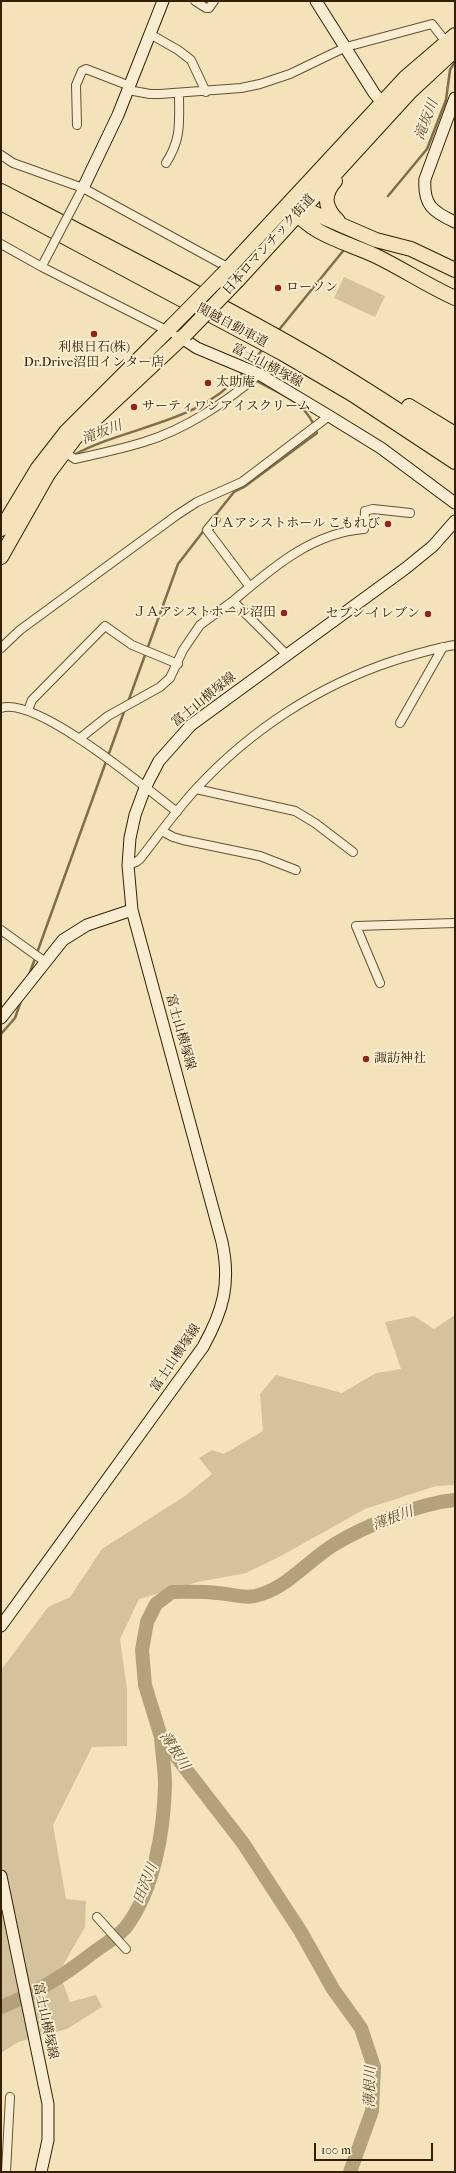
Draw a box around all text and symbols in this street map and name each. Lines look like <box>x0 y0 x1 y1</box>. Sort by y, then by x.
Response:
water label: 滝坂川 <box>412 97 442 143</box>
street label: 日本ロマンチック街道 <box>220 191 318 299</box>
place label: ローソン <box>286 280 338 296</box>
marker: ローソン <box>273 283 283 293</box>
street label: 関越自動車道 <box>194 301 270 351</box>
marker: 利根日石(株) Dr.Drive沼田インター店 <box>89 329 99 339</box>
place label: 利根日石(株) Dr.Drive沼田インター店 <box>24 340 164 371</box>
street label: 富士山横塚線 <box>229 341 305 391</box>
place label: 太助庵 <box>216 375 255 391</box>
marker: 太助庵 <box>203 378 213 388</box>
place label: サーティワンアイスクリーム <box>142 399 311 415</box>
marker: サーティワンアイスクリーム <box>129 402 139 412</box>
water label: 滝坂川 <box>79 418 125 448</box>
place label: ＪＡアシストホール こもれび <box>208 516 380 532</box>
marker: ＪＡアシストホール こもれび <box>383 519 393 529</box>
place label: ＪＡアシストホール沼田 <box>133 605 276 621</box>
place label: セブン-イレブン <box>326 606 420 622</box>
marker: ＪＡアシストホール沼田 <box>279 608 289 618</box>
marker: セブン-イレブン <box>423 609 433 619</box>
street label: 富士山横塚線 <box>169 669 239 731</box>
street label: 富士山横塚線 <box>162 992 198 1072</box>
place label: 諏訪神社 <box>374 1051 426 1067</box>
marker: 諏訪神社 <box>361 1054 371 1064</box>
street label: 富士山横塚線 <box>148 1321 204 1395</box>
water label: 薄根川 <box>370 1504 416 1534</box>
water label: 薄根川 <box>155 1729 193 1773</box>
water label: 田沢川 <box>131 1861 161 1907</box>
street label: 富士山横塚線 <box>29 1981 61 2061</box>
water label: 薄根川 <box>362 2066 380 2108</box>
scale bar <box>316 2135 435 2161</box>
text: 100 m <box>321 2143 351 2157</box>

